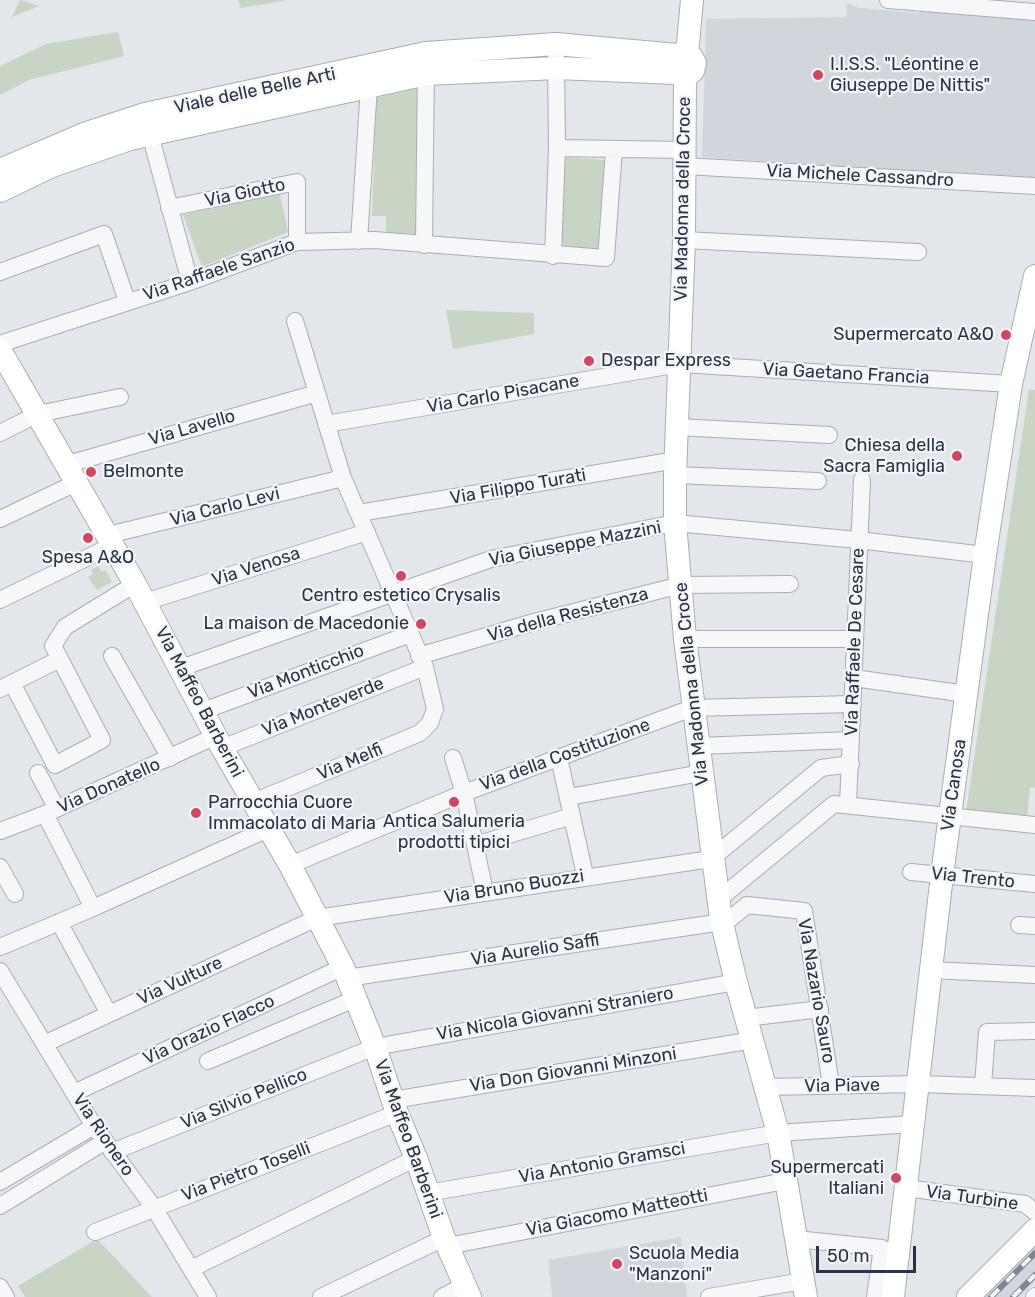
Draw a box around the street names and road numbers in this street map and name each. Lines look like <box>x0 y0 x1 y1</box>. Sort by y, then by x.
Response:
street label: Viale delle Belle Arti <box>172 63 338 119</box>
street label: Via Madonna della Croce <box>670 96 696 302</box>
street label: Via Michele Cassandro <box>766 160 954 192</box>
street label: Via Giotto <box>203 174 287 212</box>
street label: Via Raffaele Sanzio <box>140 234 298 306</box>
street label: Via Gaetano Francia <box>762 359 930 389</box>
street label: Via Carlo Pisacane <box>425 370 581 418</box>
street label: Via Lavello <box>146 405 238 451</box>
street label: Via Filippo Turati <box>448 464 588 510</box>
street label: Via Carlo Levi <box>168 483 282 531</box>
street label: Via Giuseppe Mazzini <box>487 517 663 571</box>
street label: Via Venosa <box>209 543 303 591</box>
street label: Via Raffaele De Cesare <box>841 548 869 736</box>
street label: Via Madonna della Croce <box>671 581 713 787</box>
street label: Via della Resistenza <box>485 583 651 647</box>
street label: Via Maffeo Barberini <box>150 623 248 781</box>
street label: Via Monticchio <box>245 640 367 704</box>
street label: Via Monteverde <box>259 673 387 741</box>
street label: Via della Costituzione <box>477 714 653 796</box>
street label: Via Canosa <box>937 738 971 832</box>
street label: Via Melfi <box>314 739 386 785</box>
street label: Via Donatello <box>54 754 164 818</box>
street label: Via Trento <box>930 863 1016 893</box>
street label: Via Bruno Buozzi <box>442 865 586 909</box>
street label: Via Nazario Sauro <box>793 917 839 1065</box>
street label: Via Aurelio Saffi <box>469 929 601 971</box>
street label: Via Vulture <box>134 952 226 1010</box>
street label: Via Nicola Giovanni Straniero <box>435 983 675 1045</box>
street label: Via Orazio Flacco <box>140 990 278 1070</box>
street label: Via Don Giovanni Minzoni <box>468 1043 678 1097</box>
street label: Via Maffeo Barberini <box>369 1057 447 1221</box>
street label: Via Silvio Pellico <box>178 1064 310 1134</box>
street label: Via Piave <box>804 1075 880 1097</box>
street label: Via Rionero <box>68 1090 138 1180</box>
street label: Via Pietro Toselli <box>179 1138 313 1206</box>
street label: Via Antonio Gramsci <box>517 1138 687 1188</box>
street label: Via Turbine <box>924 1181 1020 1215</box>
street label: Via Giacomo Matteotti <box>524 1185 710 1241</box>

